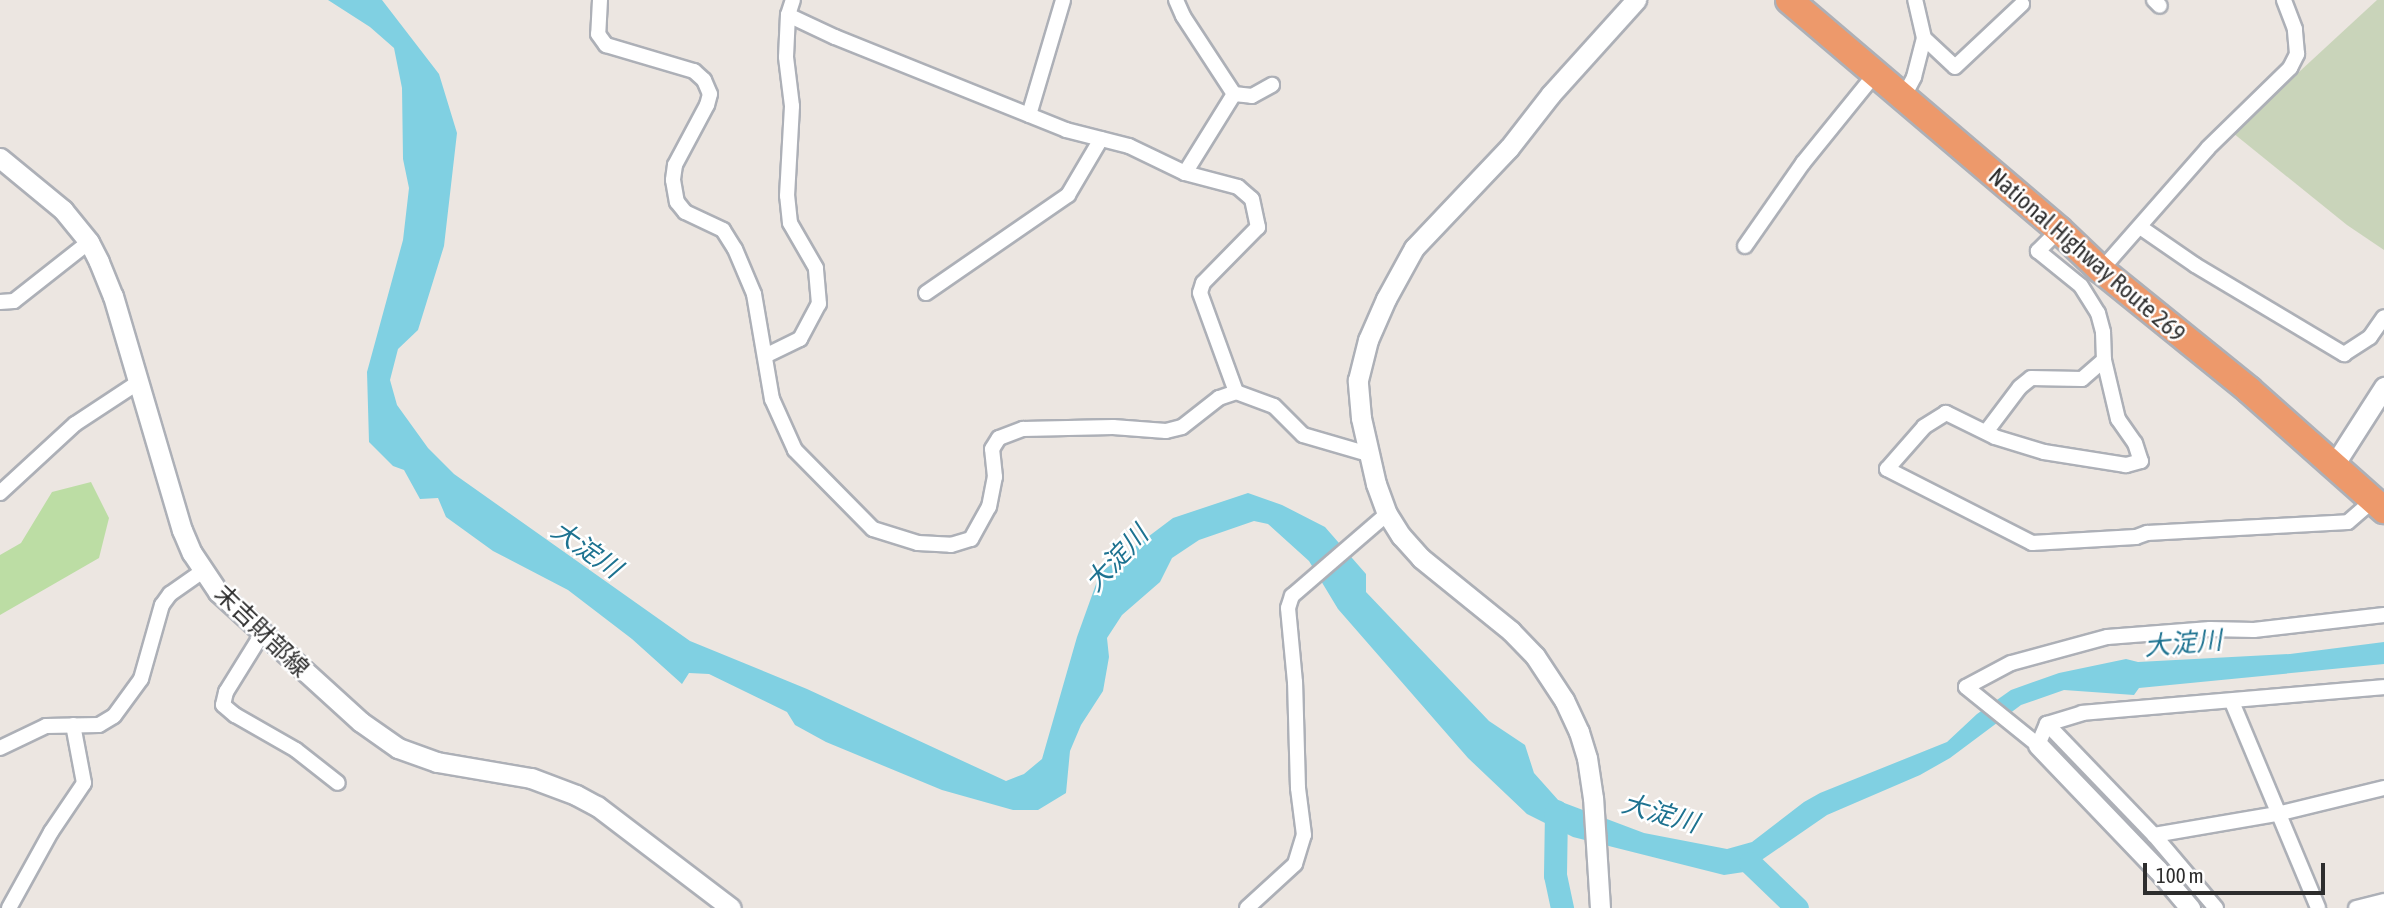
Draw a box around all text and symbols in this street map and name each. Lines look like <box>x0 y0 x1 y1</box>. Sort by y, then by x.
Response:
street label: National Highway Route 269 <box>1983 162 2191 348</box>
water label: 大淀川 <box>545 515 627 585</box>
water label: 大淀川 <box>1079 520 1155 598</box>
street label: 末吉財部線 <box>209 579 315 683</box>
water label: 大淀川 <box>2143 625 2223 663</box>
water label: 大淀川 <box>1618 788 1702 840</box>
scale bar <box>2146 848 2328 892</box>
text: 100 m <box>2156 863 2204 887</box>

